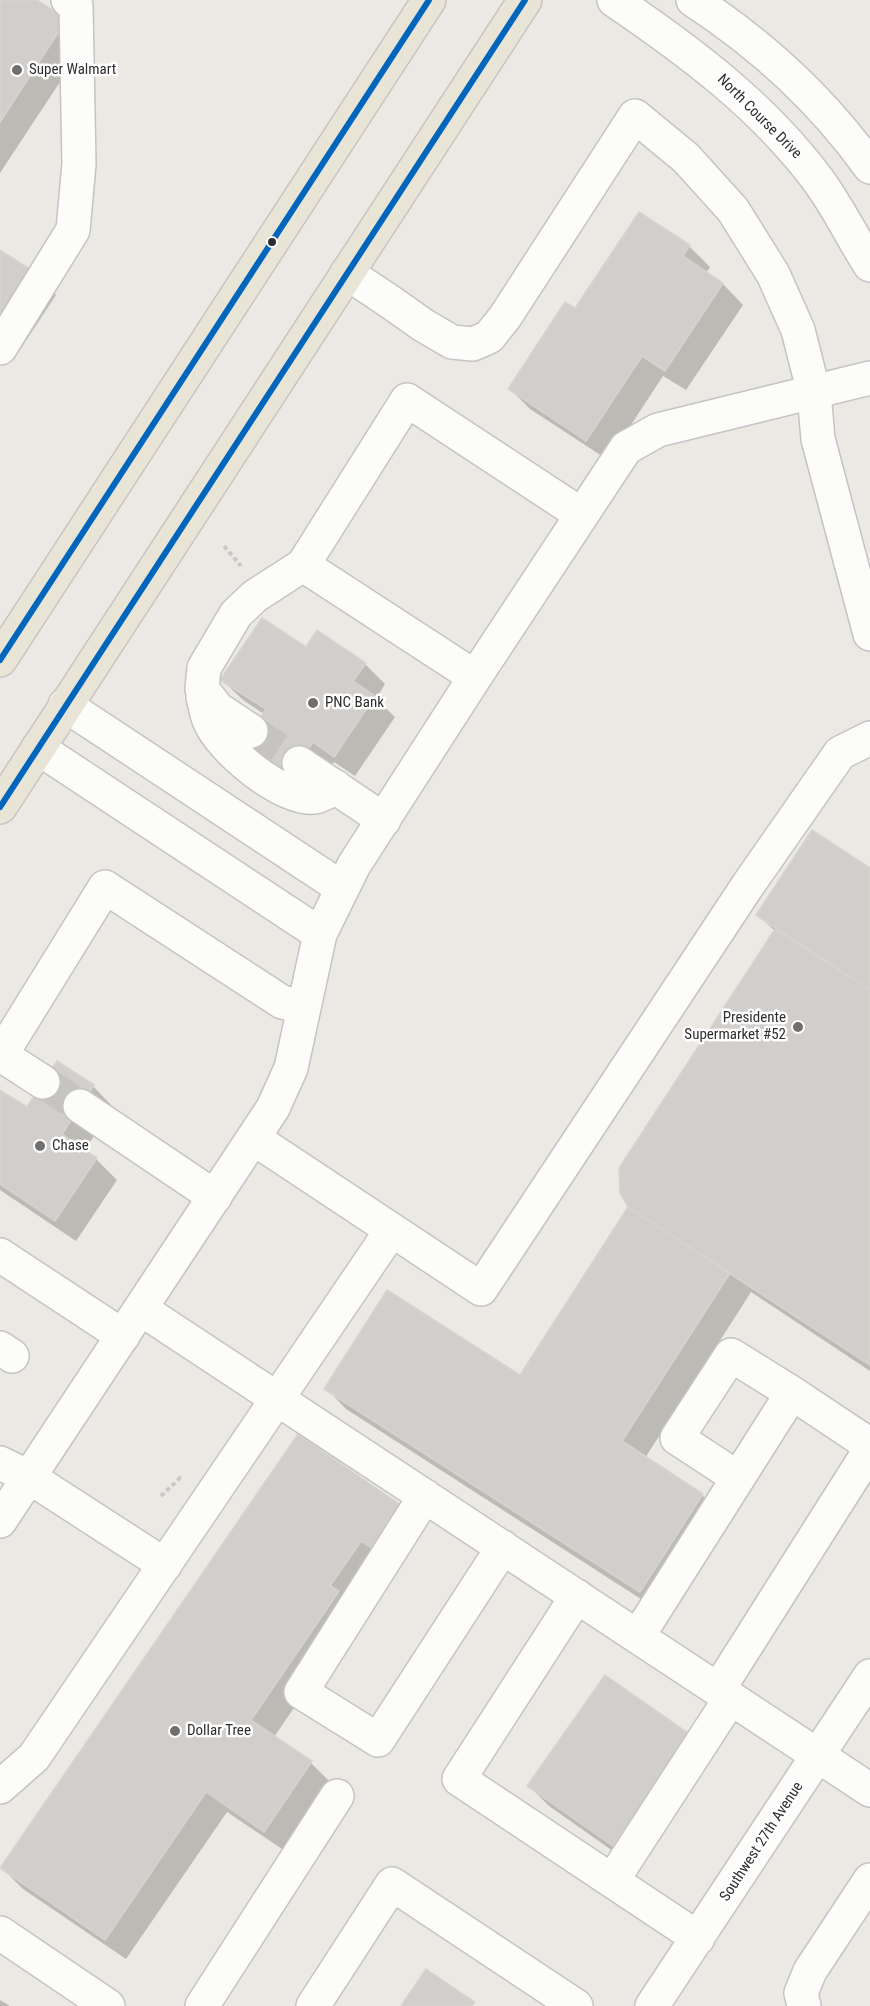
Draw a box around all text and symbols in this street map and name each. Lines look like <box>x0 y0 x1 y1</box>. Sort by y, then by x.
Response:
place label: Super Walmart <box>29 61 116 79</box>
marker: Super Walmart <box>10 63 24 77</box>
street label: North Course Drive <box>713 71 805 163</box>
unlabelled marker <box>266 236 278 248</box>
place label: PNC Bank <box>325 694 384 712</box>
marker: PNC Bank <box>306 696 320 710</box>
place label: Presidente Supermarket #52 <box>684 1009 786 1044</box>
marker: Presidente Supermarket #52 <box>791 1020 805 1034</box>
place label: Chase <box>52 1137 89 1155</box>
marker: Chase <box>33 1139 47 1153</box>
place label: Dollar Tree <box>187 1722 251 1740</box>
marker: Dollar Tree <box>168 1724 182 1738</box>
street label: Southwest 27th Avenue <box>717 1779 807 1905</box>

